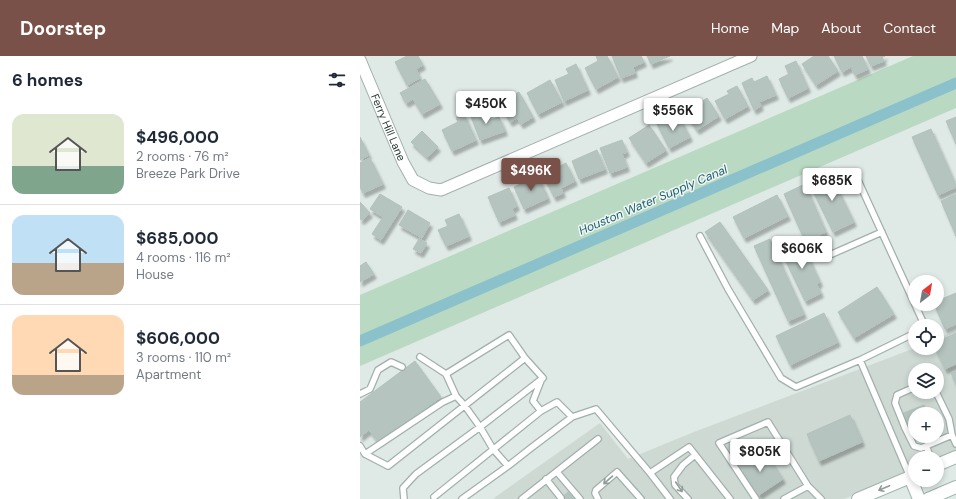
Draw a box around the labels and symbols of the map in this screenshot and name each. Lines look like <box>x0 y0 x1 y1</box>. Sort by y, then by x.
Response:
pin: $450K <box>458 91 514 125</box>
street label: Ferry Hill Lane <box>368 92 409 163</box>
pin: $556K <box>645 98 701 132</box>
pin: $496K <box>503 158 559 192</box>
water label: Houston Water Supply Canal <box>576 161 730 239</box>
pin: $685K <box>804 168 860 202</box>
pin: $606K <box>774 236 830 270</box>
north arrow <box>908 275 944 311</box>
pin: $805K <box>732 439 788 473</box>
one-way arrow <box>603 475 613 485</box>
one-way arrow <box>674 482 683 493</box>
one-way arrow <box>879 485 891 492</box>

